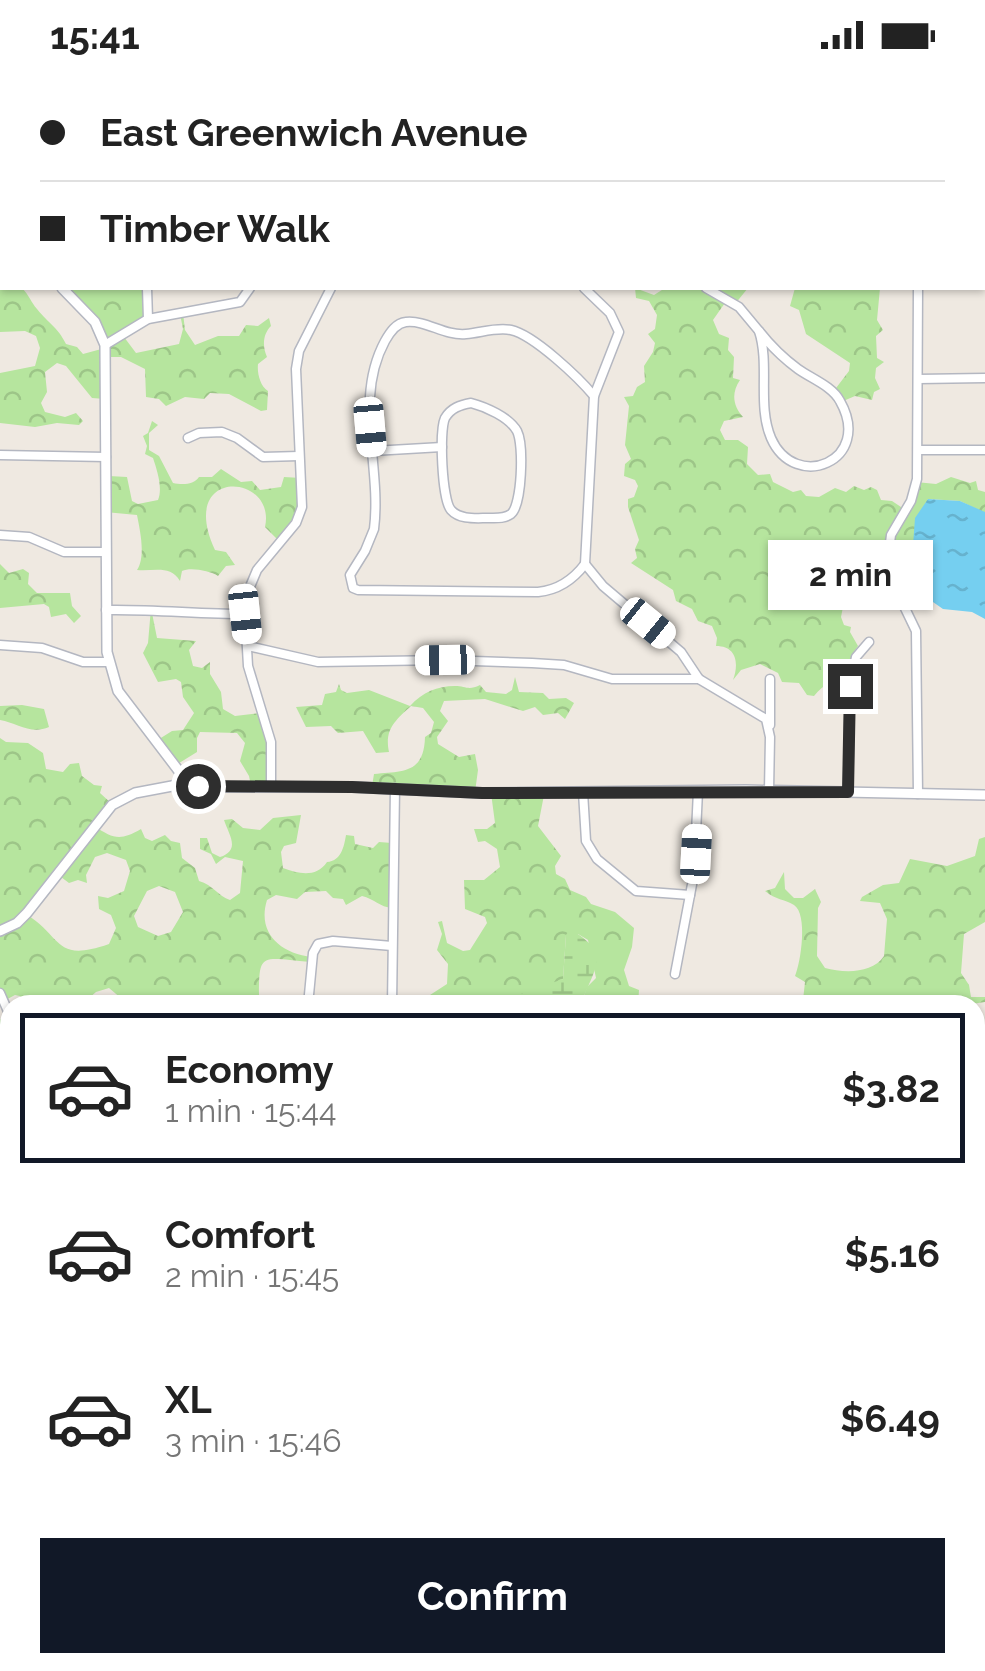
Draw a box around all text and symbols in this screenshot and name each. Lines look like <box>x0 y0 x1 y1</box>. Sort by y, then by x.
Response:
text: 15:41 <box>50 13 140 58</box>
text: East Greenwich Avenue <box>100 110 528 155</box>
text: Timber Walk <box>100 206 330 251</box>
car <box>352 396 388 458</box>
callout: 2 min <box>768 541 932 611</box>
text: 2 min <box>809 556 892 593</box>
car <box>227 583 263 645</box>
car <box>615 592 681 654</box>
car <box>415 644 475 676</box>
route end <box>828 664 873 709</box>
route start <box>176 764 221 809</box>
car <box>679 823 713 885</box>
icon: car <box>45 1043 135 1133</box>
text: Economy <box>165 1047 334 1092</box>
text: $3.82 <box>842 1066 940 1111</box>
text: 1 min · 15:44 <box>165 1092 336 1129</box>
icon: car <box>45 1208 135 1298</box>
text: Comfort <box>165 1212 315 1257</box>
text: $5.16 <box>844 1231 940 1276</box>
text: 2 min · 15:45 <box>165 1257 339 1294</box>
icon: car <box>45 1373 135 1463</box>
text: XL <box>165 1377 212 1422</box>
text: $6.49 <box>840 1396 940 1441</box>
text: 3 min · 15:46 <box>165 1422 342 1459</box>
button: Confirm <box>40 1538 945 1653</box>

